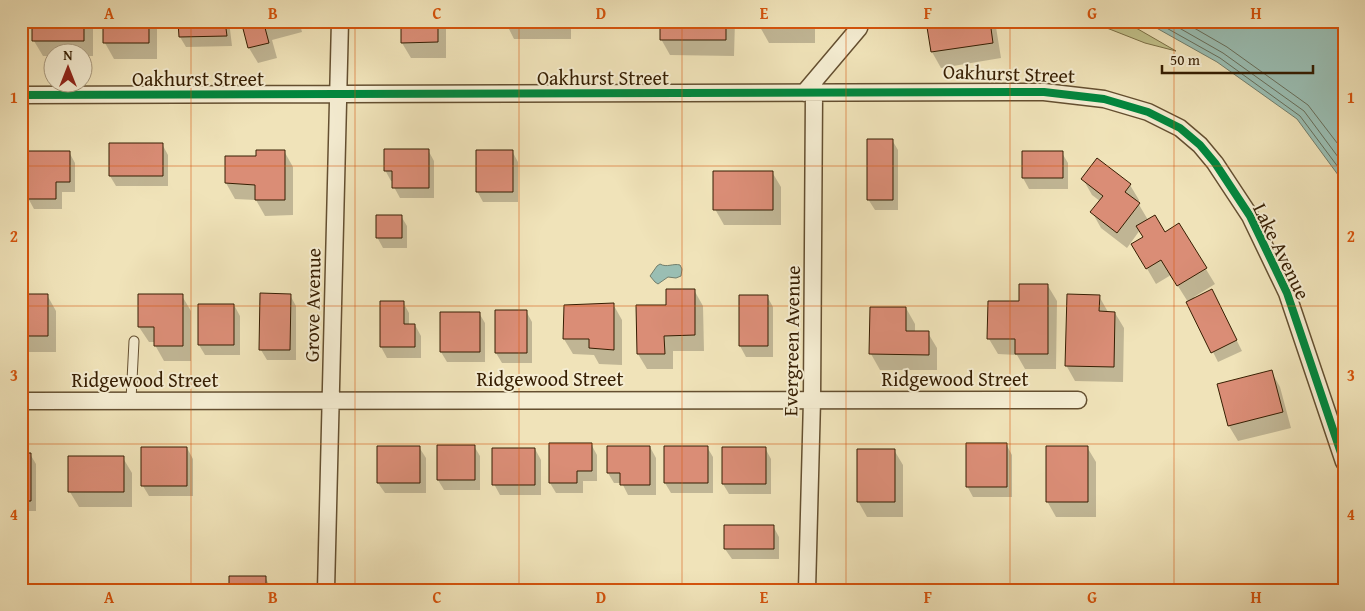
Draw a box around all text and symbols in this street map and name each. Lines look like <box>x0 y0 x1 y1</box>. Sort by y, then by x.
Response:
text: A <box>104 1 115 25</box>
text: B <box>268 1 278 25</box>
text: C <box>432 1 442 25</box>
text: D <box>596 1 606 25</box>
text: E <box>760 1 769 25</box>
text: F <box>924 1 932 25</box>
text: G <box>1087 1 1097 25</box>
text: H <box>1250 1 1262 25</box>
north arrow <box>42 42 92 92</box>
scale bar <box>1162 42 1314 74</box>
text: N <box>63 45 73 65</box>
text: 50 m <box>1170 49 1201 70</box>
street label: Oakhurst Street <box>943 56 1075 90</box>
street label: Oakhurst Street <box>537 63 669 92</box>
street label: Oakhurst Street <box>132 64 264 93</box>
text: 1 <box>10 85 18 109</box>
text: 1 <box>1347 85 1355 109</box>
street label: Lake Avenue <box>1246 198 1318 304</box>
text: 2 <box>10 224 18 248</box>
text: 2 <box>1347 224 1355 248</box>
street label: Grove Avenue <box>297 248 327 362</box>
street label: Evergreen Avenue <box>775 265 807 417</box>
text: 3 <box>10 363 18 387</box>
text: 3 <box>1347 363 1355 387</box>
street label: Ridgewood Street <box>476 364 624 393</box>
street label: Ridgewood Street <box>881 364 1029 393</box>
street label: Ridgewood Street <box>71 365 219 394</box>
text: 4 <box>10 502 18 526</box>
text: 4 <box>1347 502 1355 526</box>
text: A <box>104 585 115 609</box>
text: B <box>268 585 278 609</box>
text: C <box>432 585 442 609</box>
text: D <box>596 585 606 609</box>
text: E <box>760 585 769 609</box>
text: F <box>924 585 932 609</box>
text: G <box>1087 585 1097 609</box>
text: H <box>1250 585 1262 609</box>

